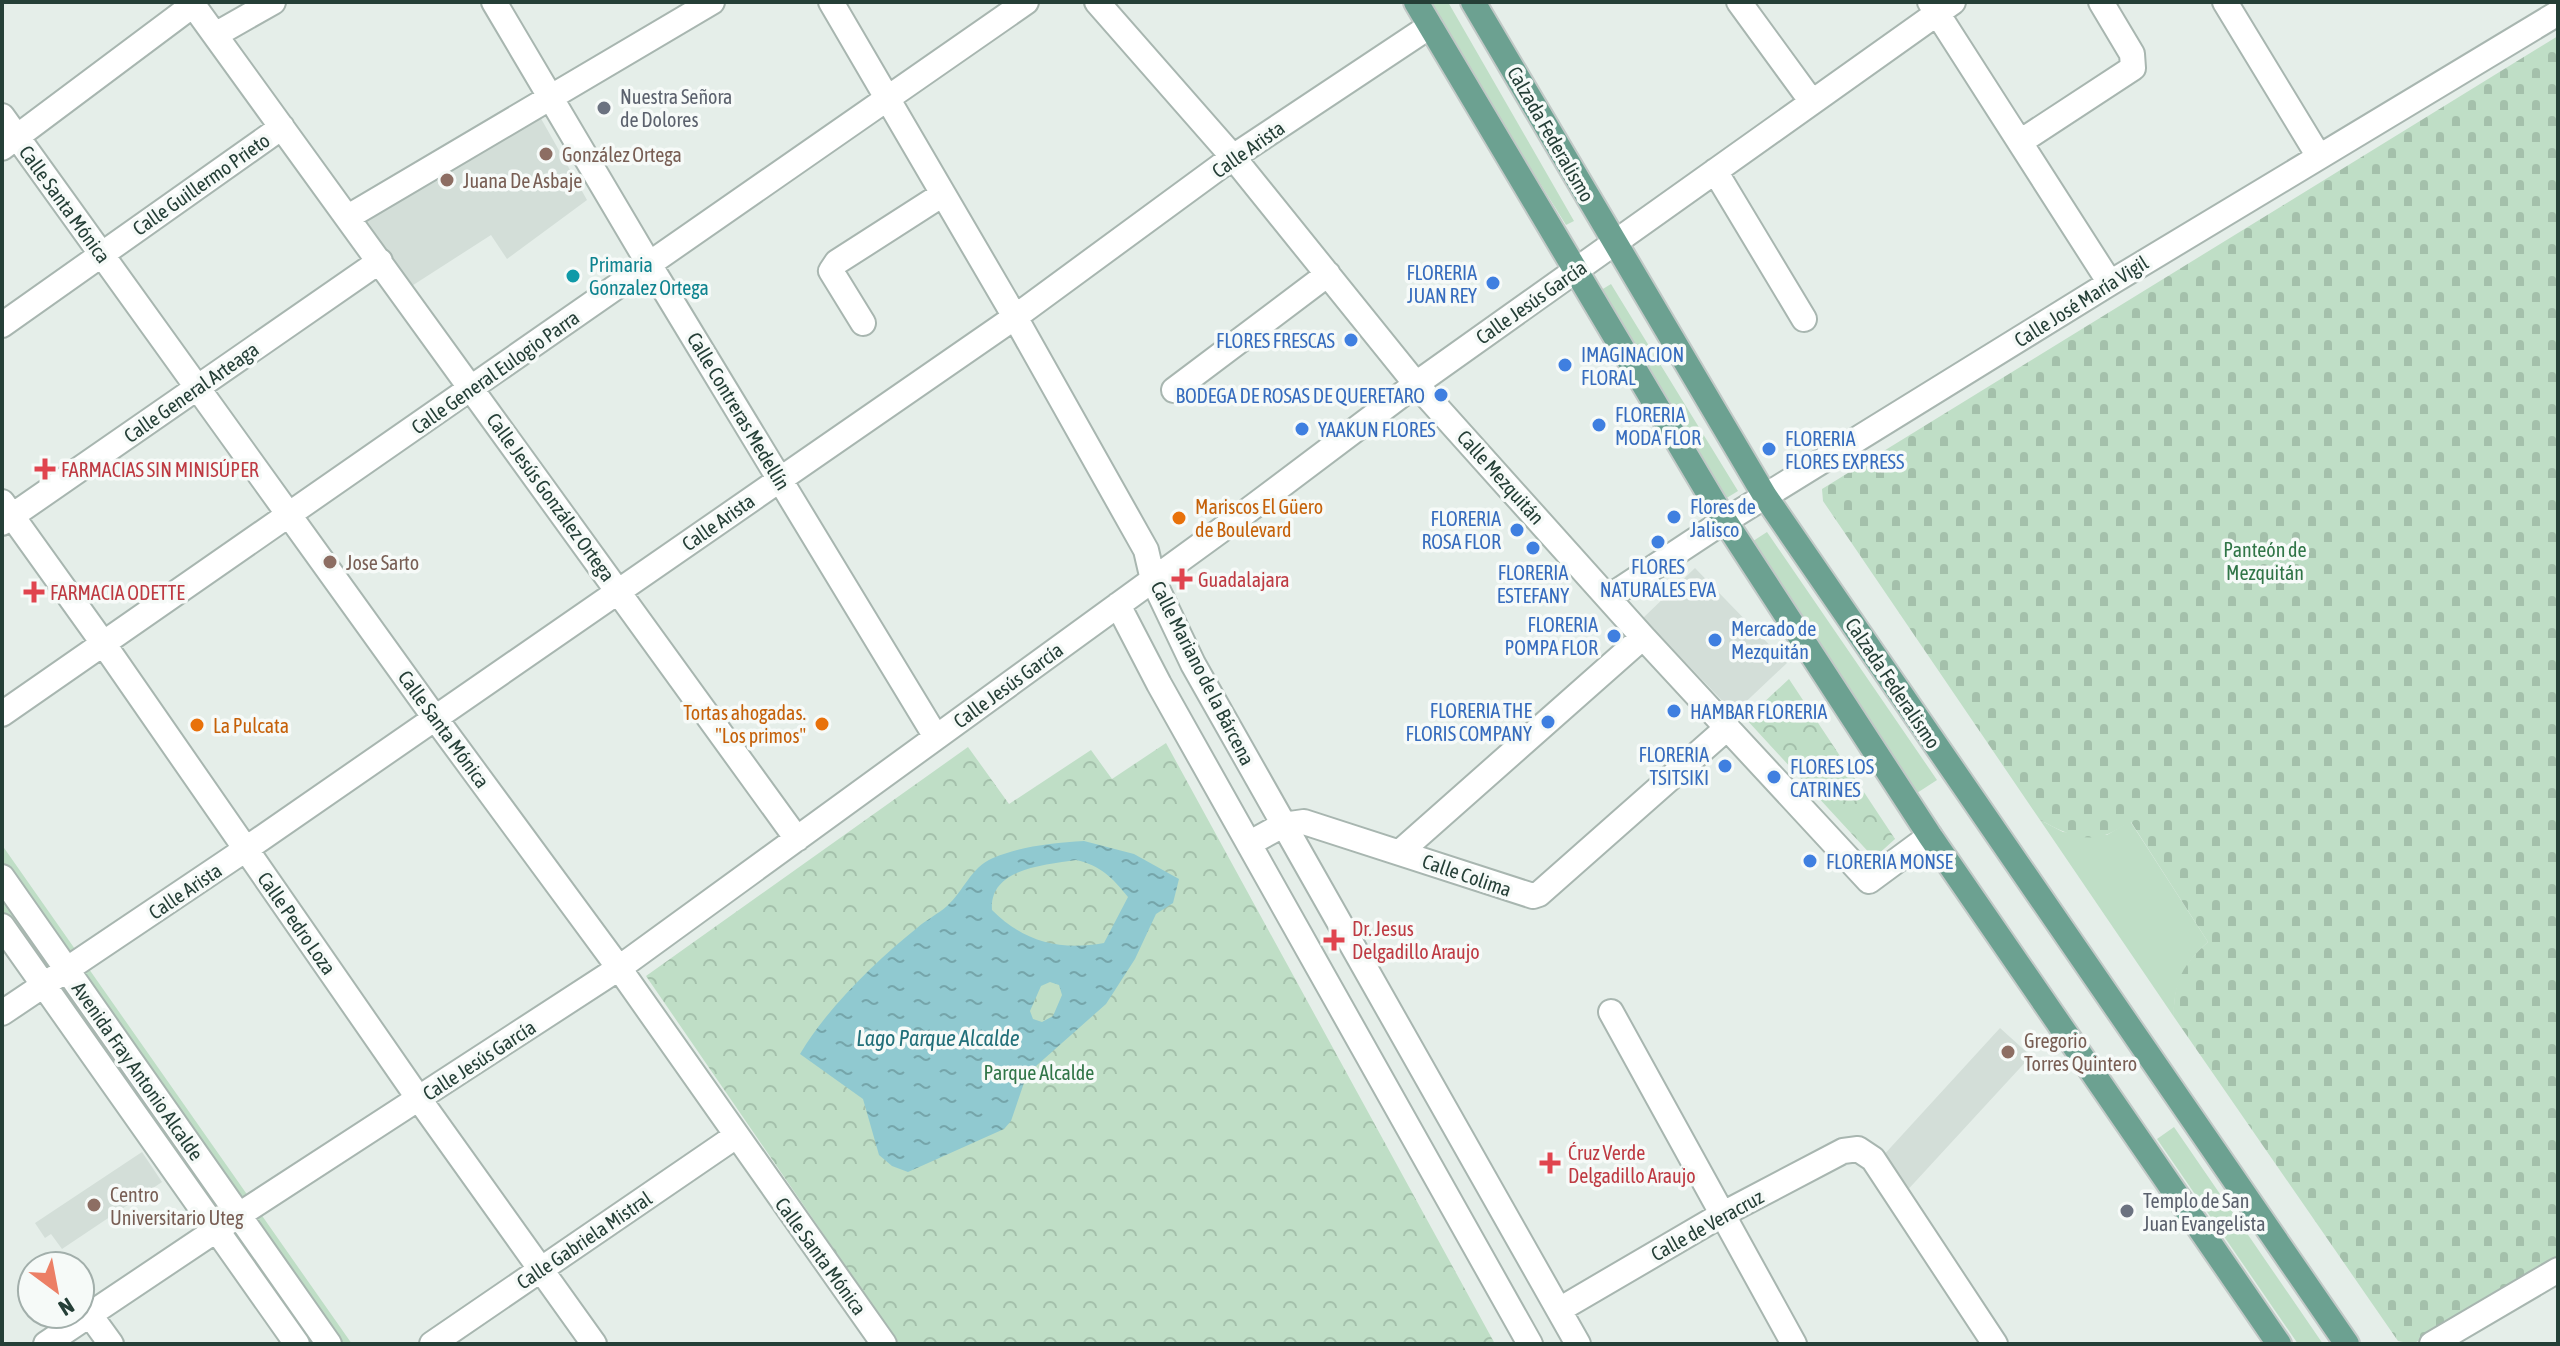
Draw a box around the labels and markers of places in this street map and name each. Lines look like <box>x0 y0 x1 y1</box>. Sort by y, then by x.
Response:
place label: Nuestra Señora de Dolores <box>620 85 732 131</box>
marker: Nuestra Señora de Dolores <box>595 99 613 117</box>
place label: González Ortega <box>562 143 682 166</box>
marker: González Ortega <box>537 145 555 163</box>
place label: Juana De Asbaje <box>463 169 582 192</box>
marker: Juana De Asbaje <box>438 171 456 189</box>
place label: Primaria Gonzalez Ortega <box>589 253 709 299</box>
place label: FLORERIA JUAN REY <box>1407 261 1477 307</box>
marker: Primaria Gonzalez Ortega <box>564 267 582 285</box>
marker: FLORERIA JUAN REY <box>1484 274 1502 292</box>
place label: FLORES FRESCAS <box>1216 329 1335 352</box>
marker: FLORES FRESCAS <box>1342 331 1360 349</box>
place label: IMAGINACION FLORAL <box>1581 343 1684 389</box>
marker: IMAGINACION FLORAL <box>1556 356 1574 374</box>
place label: BODEGA DE ROSAS DE QUERETARO <box>1175 384 1425 407</box>
marker: BODEGA DE ROSAS DE QUERETARO <box>1432 386 1450 404</box>
place label: FLORERIA MODA FLOR <box>1615 403 1701 449</box>
marker: FLORERIA MODA FLOR <box>1590 416 1608 434</box>
place label: YAAKUN FLORES <box>1318 418 1436 441</box>
marker: YAAKUN FLORES <box>1293 420 1311 438</box>
place label: FLORERIA FLORES EXPRESS <box>1785 427 1904 473</box>
marker: FLORERIA FLORES EXPRESS <box>1760 440 1778 458</box>
place label: FARMACIAS SIN MINISÚPER <box>61 458 259 481</box>
marker: FARMACIAS SIN MINISÚPER <box>36 460 54 478</box>
place label: Mariscos El Güero de Boulevard <box>1195 495 1323 541</box>
place label: Flores de Jalisco <box>1690 495 1756 541</box>
place label: FLORERIA ROSA FLOR <box>1422 507 1501 553</box>
marker: Flores de Jalisco <box>1665 508 1683 526</box>
marker: Mariscos El Güero de Boulevard <box>1170 509 1188 527</box>
marker: FLORERIA ROSA FLOR <box>1508 521 1526 539</box>
marker: FLORES NATURALES EVA <box>1649 533 1667 551</box>
marker: FLORERIA ESTEFANY <box>1524 539 1542 557</box>
place label: Jose Sarto <box>346 551 419 574</box>
marker: Jose Sarto <box>321 553 339 571</box>
place label: FLORES NATURALES EVA <box>1600 555 1716 601</box>
place label: FLORERIA ESTEFANY <box>1497 561 1569 607</box>
place label: Guadalajara <box>1198 568 1290 591</box>
marker: Guadalajara <box>1173 570 1191 588</box>
place label: FARMACIA ODETTE <box>50 581 185 604</box>
marker: FARMACIA ODETTE <box>25 583 43 601</box>
place label: FLORERIA POMPA FLOR <box>1505 613 1598 659</box>
place label: Mercado de Mezquitán <box>1731 617 1816 663</box>
marker: FLORERIA POMPA FLOR <box>1605 627 1623 645</box>
marker: Mercado de Mezquitán <box>1706 631 1724 649</box>
place label: FLORERIA THE FLORIS COMPANY <box>1406 699 1532 745</box>
place label: HAMBAR FLORERIA <box>1690 700 1828 723</box>
place label: Tortas ahogadas. "Los primos" <box>683 701 806 747</box>
marker: HAMBAR FLORERIA <box>1665 702 1683 720</box>
marker: FLORERIA THE FLORIS COMPANY <box>1539 713 1557 731</box>
place label: La Pulcata <box>213 714 289 737</box>
marker: Tortas ahogadas. "Los primos" <box>813 715 831 733</box>
marker: La Pulcata <box>188 716 206 734</box>
place label: FLORERIA TSITSIKI <box>1639 743 1709 789</box>
place label: FLORES LOS CATRINES <box>1790 755 1874 801</box>
marker: FLORERIA TSITSIKI <box>1716 757 1734 775</box>
marker: FLORES LOS CATRINES <box>1765 768 1783 786</box>
place label: FLORERIA MONSE <box>1826 850 1954 873</box>
marker: FLORERIA MONSE <box>1801 852 1819 870</box>
place label: Dr. Jesus Delgadillo Araujo <box>1352 917 1480 963</box>
marker: Dr. Jesus Delgadillo Araujo <box>1323 929 1345 951</box>
place label: Gregorio Torres Quintero <box>2024 1029 2137 1075</box>
marker: Gregorio Torres Quintero <box>1999 1043 2017 1061</box>
place label: Ćruz Verde Delgadillo Araujo <box>1568 1141 1696 1187</box>
marker: Ćruz Verde Delgadillo Araujo <box>1539 1152 1561 1174</box>
place label: Centro Universitario Uteg <box>110 1183 244 1229</box>
place label: Templo de San Juan Evangelista <box>2143 1189 2266 1235</box>
marker: Centro Universitario Uteg <box>85 1196 103 1214</box>
marker: Templo de San Juan Evangelista <box>2118 1202 2136 1220</box>

